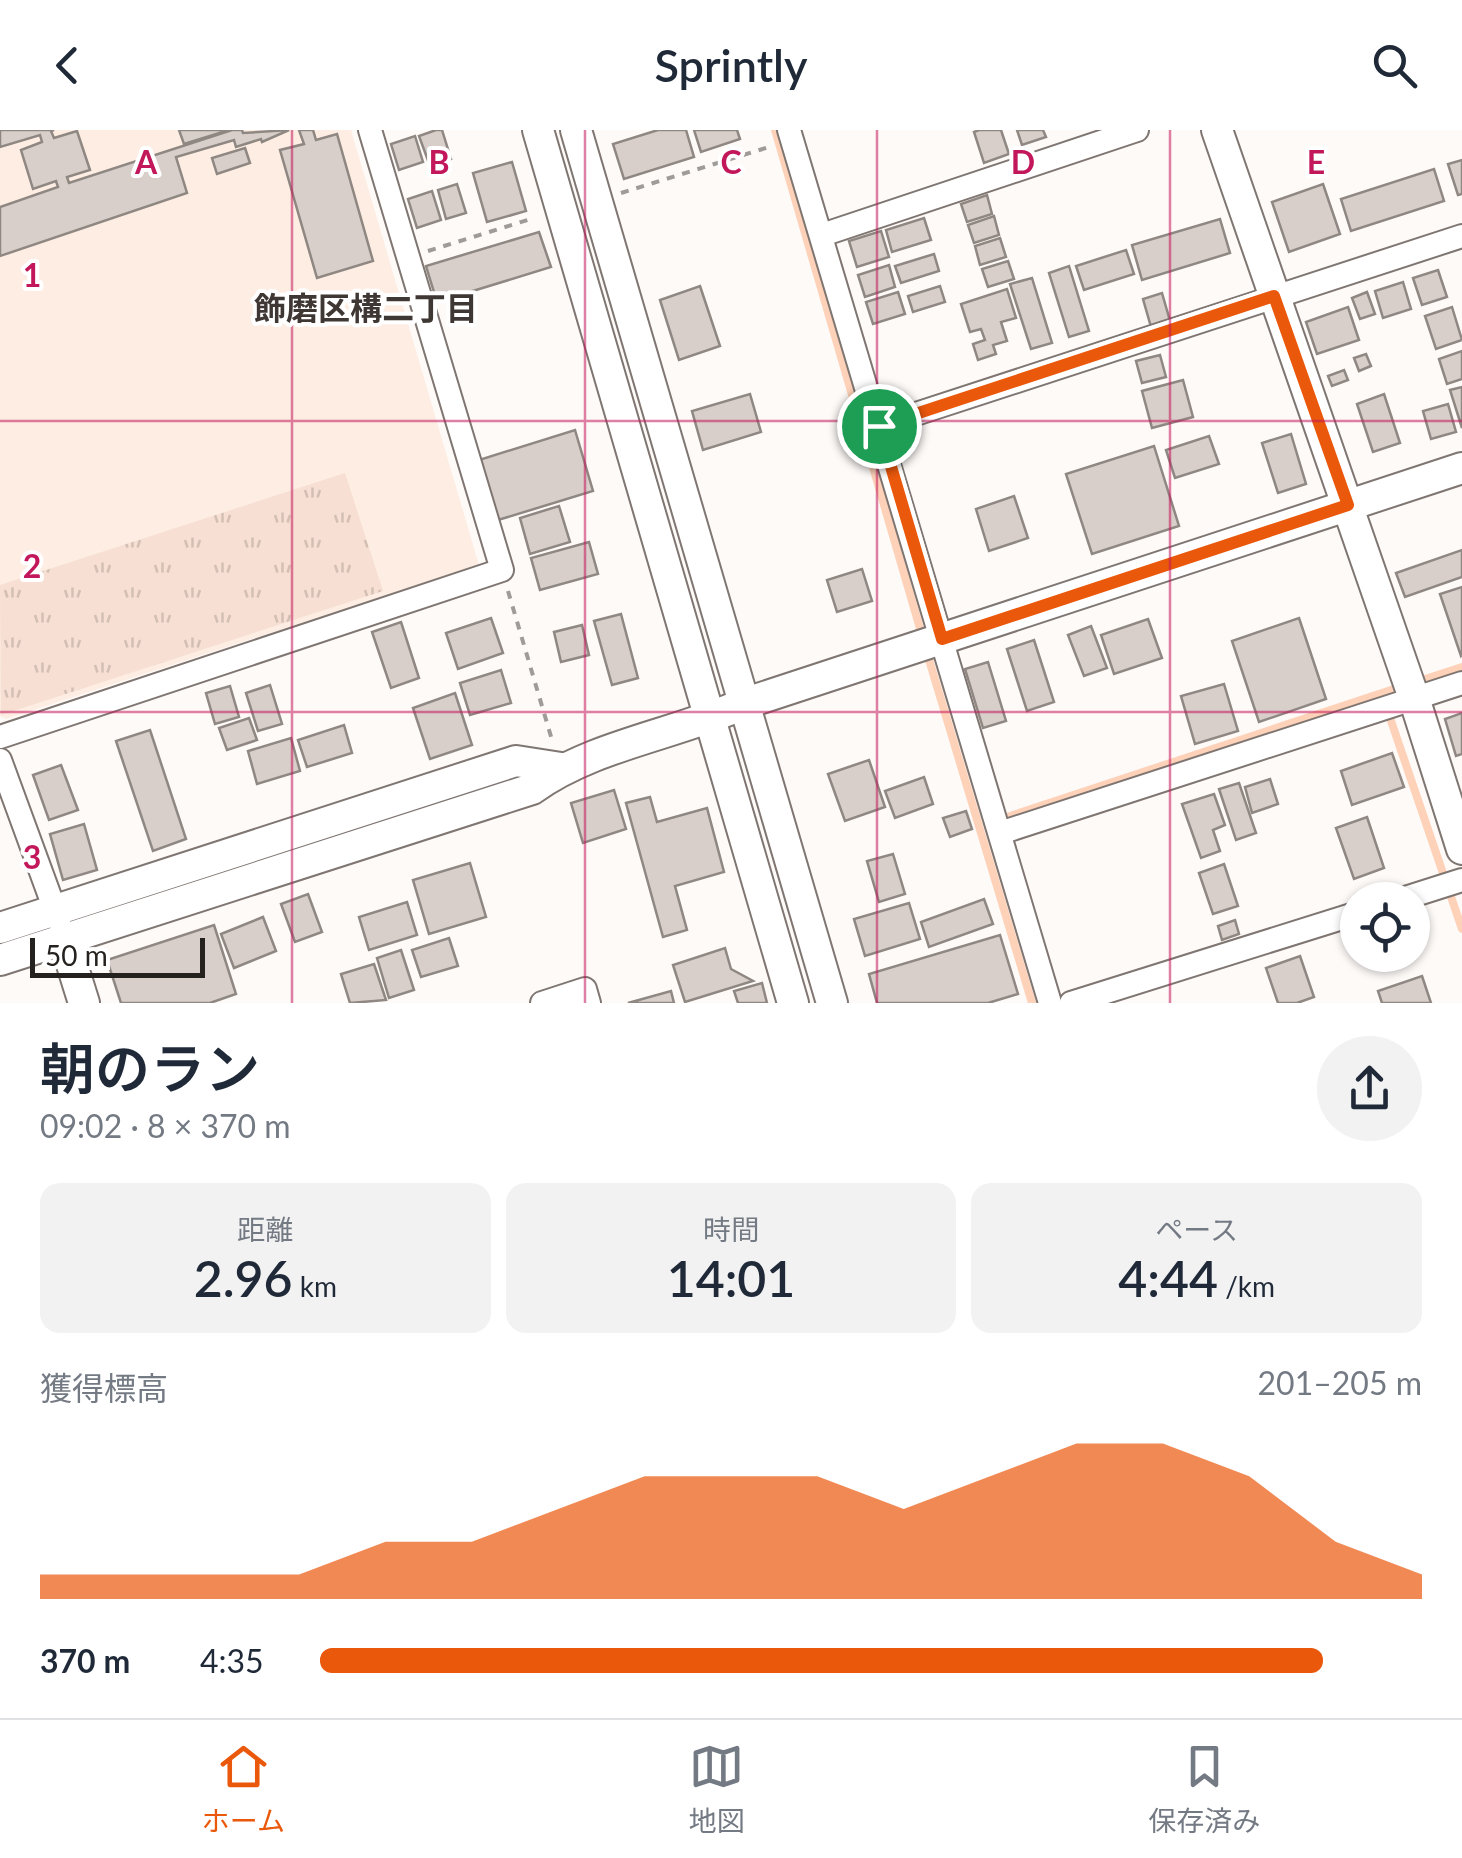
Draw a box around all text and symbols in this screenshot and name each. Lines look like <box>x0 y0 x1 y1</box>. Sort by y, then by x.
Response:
icon: back <box>40 38 95 93</box>
text: Sprintly <box>654 38 808 92</box>
icon: search <box>1367 38 1422 93</box>
text: A <box>134 142 158 181</box>
text: B <box>428 142 450 181</box>
text: C <box>720 142 742 181</box>
text: D <box>1011 142 1035 181</box>
text: E <box>1307 142 1325 181</box>
text: 1 <box>23 255 41 294</box>
district label: 飾磨区構二丁目 <box>254 288 478 327</box>
pin <box>837 384 922 469</box>
icon: arrive <box>852 399 907 454</box>
text: 2 <box>23 546 41 585</box>
text: 3 <box>23 837 41 876</box>
map controls <box>1340 882 1430 972</box>
button: locate <box>1340 882 1430 972</box>
scale bar <box>30 933 205 978</box>
text: 50 m <box>45 938 108 972</box>
text: 朝のラン <box>40 1035 260 1101</box>
button: share <box>1317 1036 1422 1141</box>
text: 09:02 · 8 × 370 m <box>40 1106 291 1145</box>
text: 距離 <box>237 1212 293 1246</box>
text: 時間 <box>703 1212 759 1246</box>
text: ペース <box>1155 1212 1238 1246</box>
text: 2.96 <box>194 1248 293 1308</box>
text: 14:01 <box>667 1248 795 1308</box>
text: 4:44 <box>1118 1248 1218 1308</box>
text: km <box>293 1269 337 1303</box>
text: /km <box>1218 1269 1275 1303</box>
text: 201–205 m <box>1258 1363 1422 1402</box>
text: 獲得標高 <box>40 1368 168 1407</box>
text: 370 m <box>40 1641 130 1680</box>
text: 4:35 <box>200 1641 264 1680</box>
tab: ホーム <box>202 1739 285 1839</box>
tab: 地図 <box>689 1739 745 1839</box>
tab: 保存済み <box>1148 1739 1260 1839</box>

